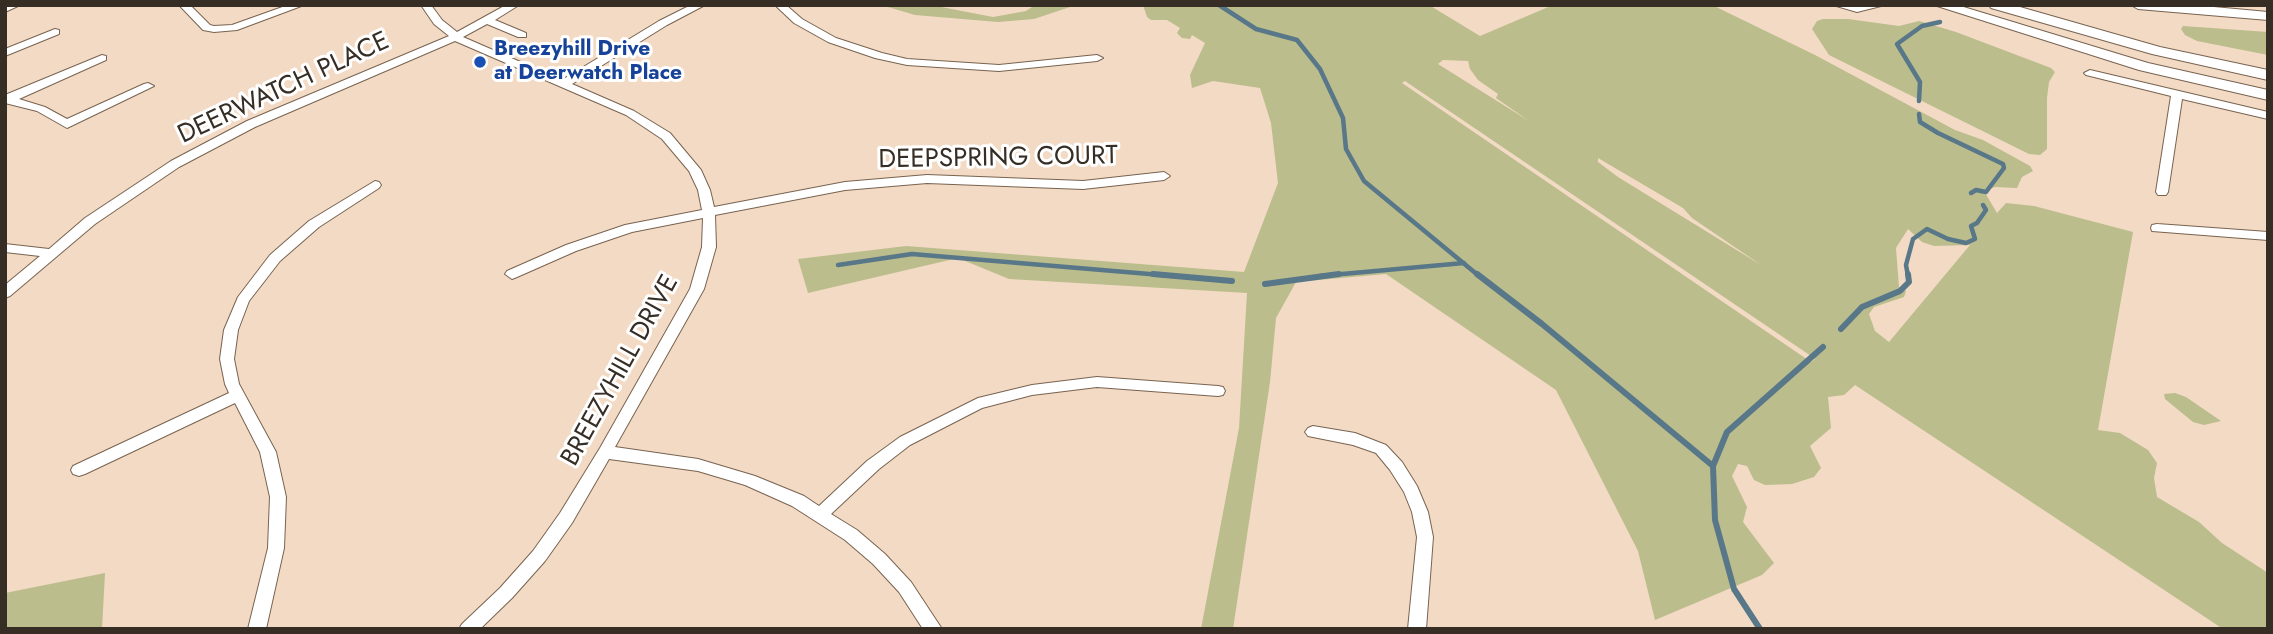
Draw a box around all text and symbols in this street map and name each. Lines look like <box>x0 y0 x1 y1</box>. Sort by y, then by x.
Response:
street label: DEERWATCH PLACE <box>173 26 395 152</box>
place label: Breezyhill Drive at Deerwatch Place <box>494 37 682 87</box>
marker: Breezyhill Drive at Deerwatch Place <box>472 54 488 70</box>
street label: DEEPSPRING COURT <box>878 141 1118 177</box>
street label: BREEZYHILL DRIVE <box>556 270 686 472</box>

